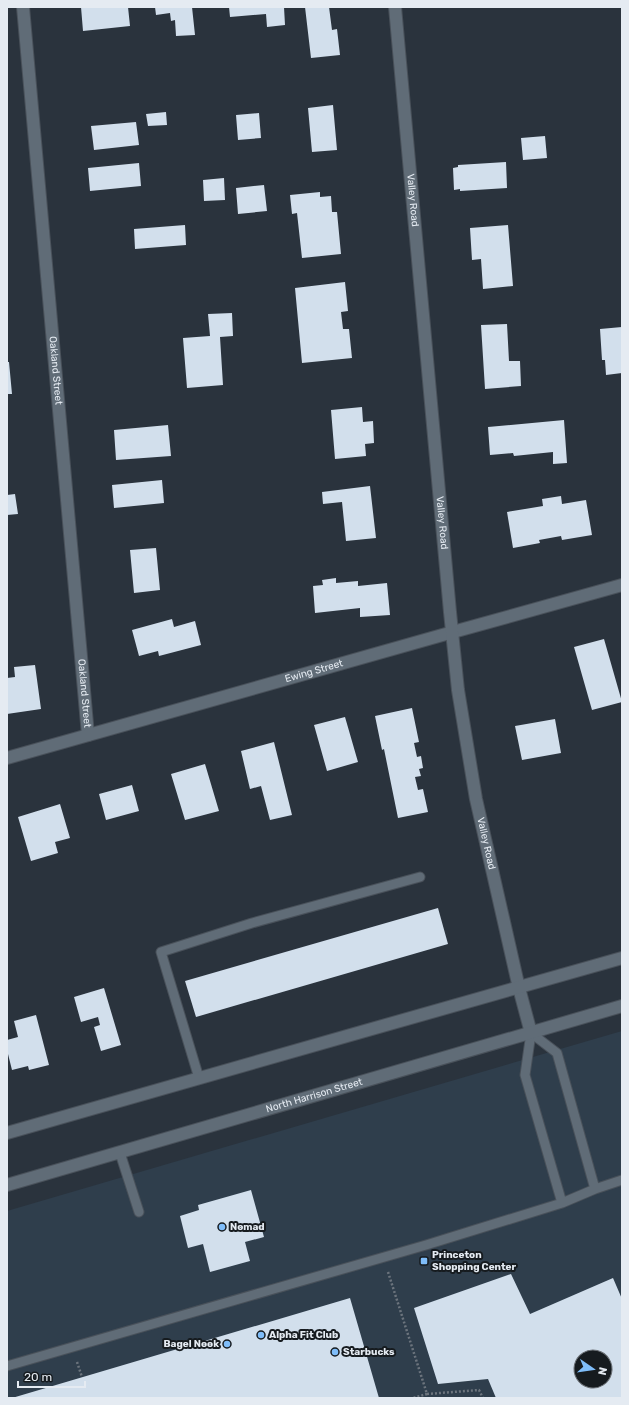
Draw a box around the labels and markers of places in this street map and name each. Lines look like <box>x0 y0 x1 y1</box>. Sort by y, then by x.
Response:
place label: Nomad <box>230 1221 265 1233</box>
marker: Nomad <box>217 1222 227 1232</box>
place label: Princeton Shopping Center <box>432 1249 517 1273</box>
marker: Princeton Shopping Center <box>419 1256 429 1266</box>
place label: Alpha Fit Club <box>269 1329 338 1341</box>
marker: Alpha Fit Club <box>256 1330 266 1340</box>
place label: Bagel Nook <box>164 1338 219 1350</box>
marker: Bagel Nook <box>222 1339 232 1349</box>
place label: Starbucks <box>343 1346 395 1358</box>
marker: Starbucks <box>330 1347 340 1357</box>

